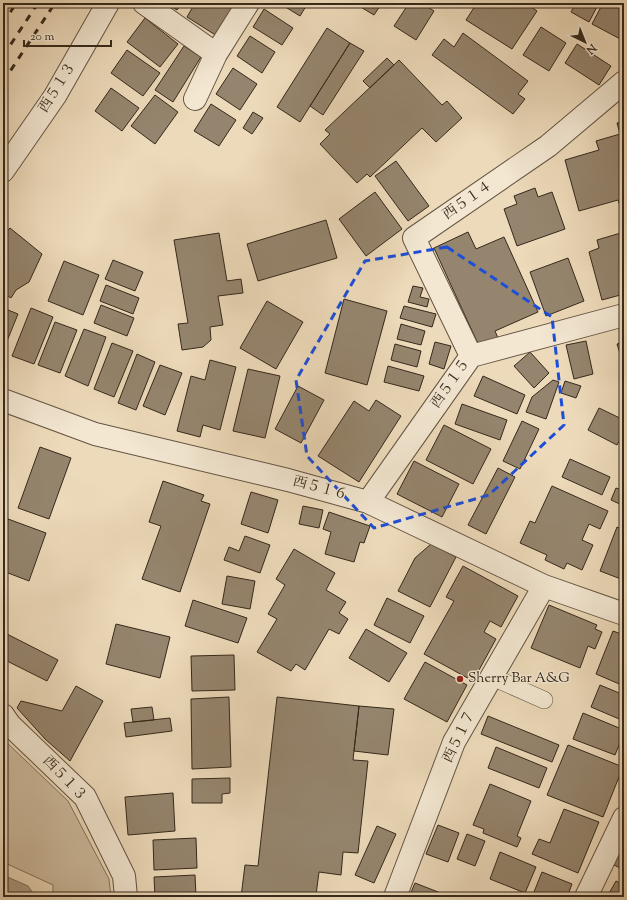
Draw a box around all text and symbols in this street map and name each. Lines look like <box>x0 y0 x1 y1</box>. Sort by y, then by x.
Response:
scale bar <box>24 22 111 48</box>
north arrow <box>565 22 605 62</box>
text: 20 m <box>30 28 55 46</box>
text: N <box>582 39 601 58</box>
street label: 西５１３ <box>35 59 81 117</box>
street label: 西５１４ <box>439 177 497 225</box>
street label: 西５１５ <box>427 355 475 413</box>
street label: 西５１６ <box>290 472 350 506</box>
place label: Sherry Bar A&G <box>468 669 570 689</box>
marker: Sherry Bar A&G <box>455 674 465 684</box>
street label: 西５１７ <box>439 707 481 767</box>
street label: 西５１３ <box>37 752 91 806</box>

